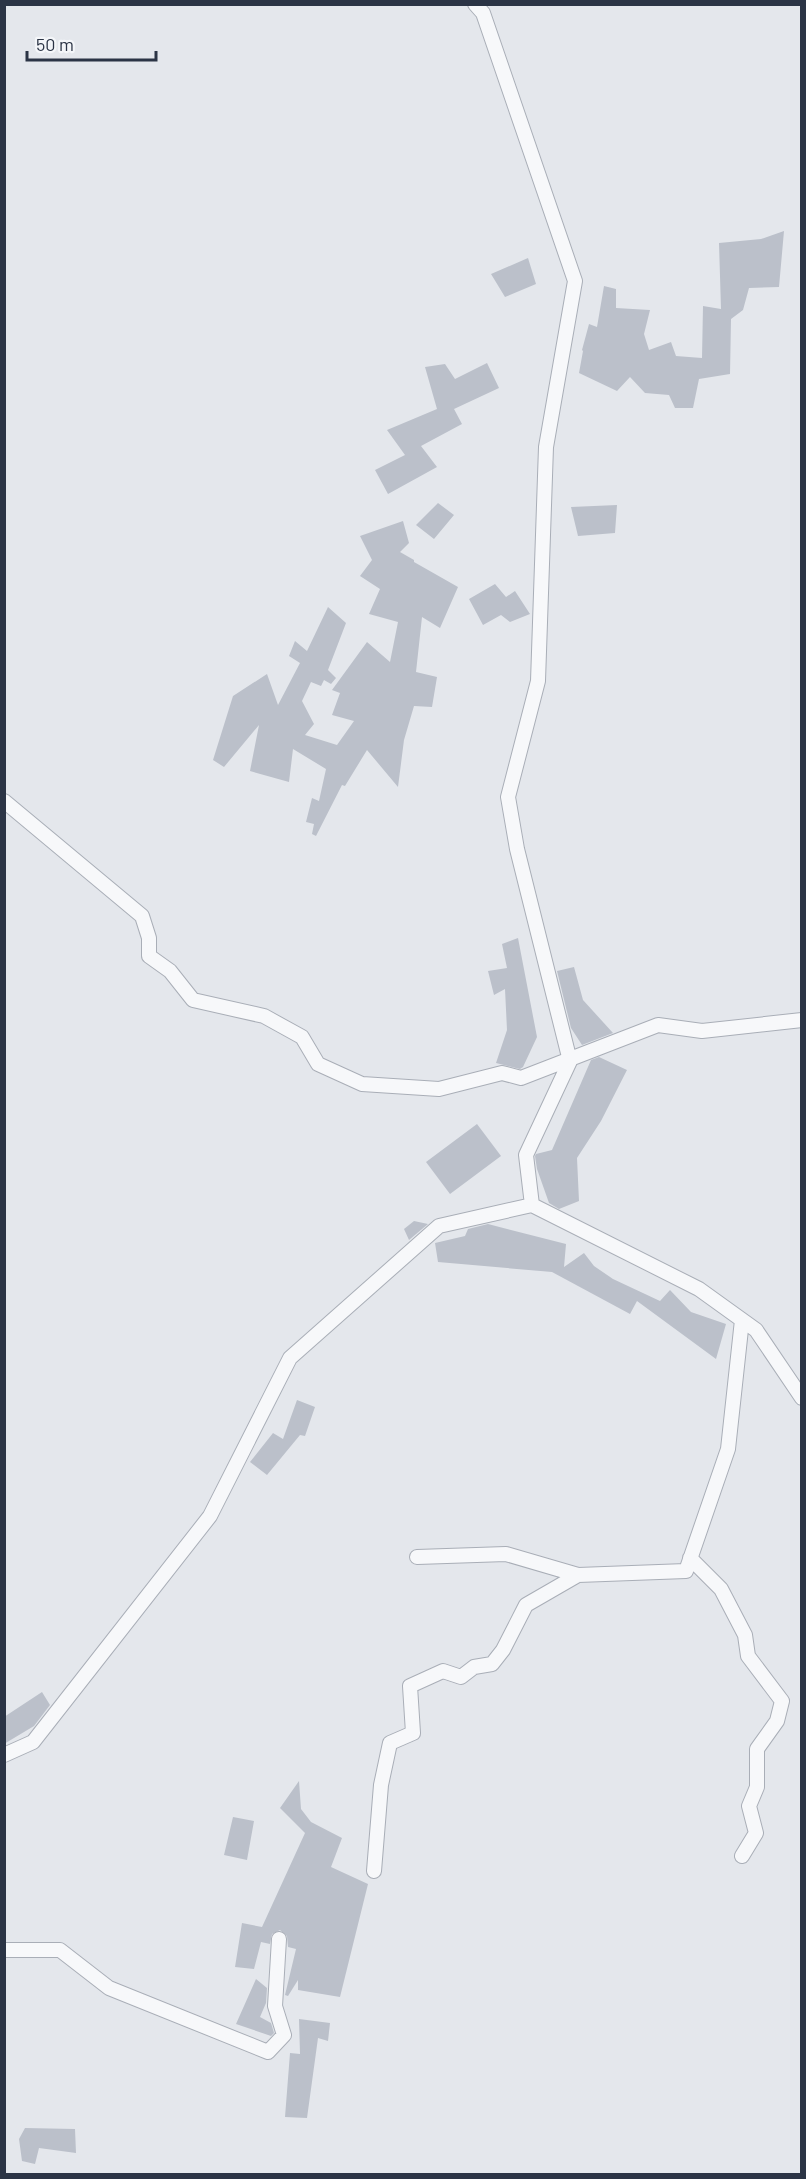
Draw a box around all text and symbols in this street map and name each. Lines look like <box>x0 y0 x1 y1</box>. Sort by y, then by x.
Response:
scale bar <box>27 24 156 62</box>
text: 50 m <box>36 33 74 55</box>

